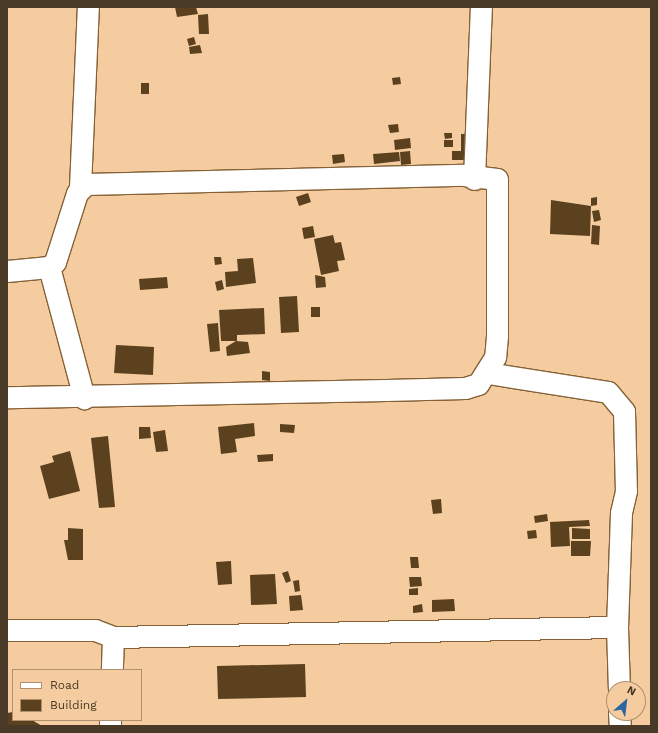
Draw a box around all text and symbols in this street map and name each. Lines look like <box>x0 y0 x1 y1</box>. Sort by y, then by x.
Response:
legend <box>12 669 142 721</box>
text: Road <box>50 678 79 692</box>
north arrow <box>606 681 646 721</box>
text: N <box>625 683 638 698</box>
text: Building <box>50 698 97 712</box>

